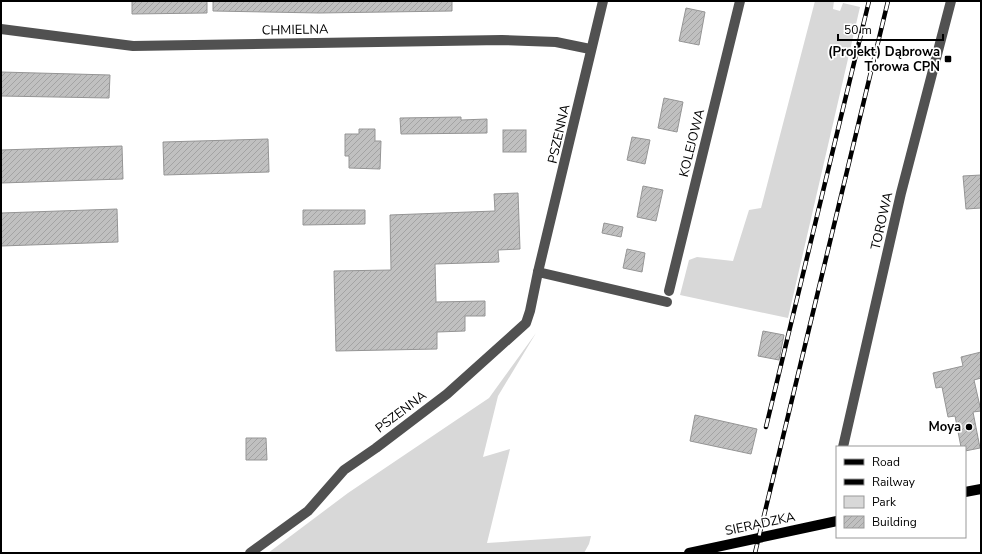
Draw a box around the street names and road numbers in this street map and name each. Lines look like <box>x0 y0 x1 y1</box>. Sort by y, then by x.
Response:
street label: CHMIELNA <box>261 20 329 40</box>
street label: PSZENNA <box>543 102 575 165</box>
street label: KOLEJOWA <box>675 107 709 179</box>
street label: TOROWA <box>867 190 897 252</box>
street label: PSZENNA <box>372 386 431 437</box>
street label: SIERADZKA <box>723 508 797 540</box>

